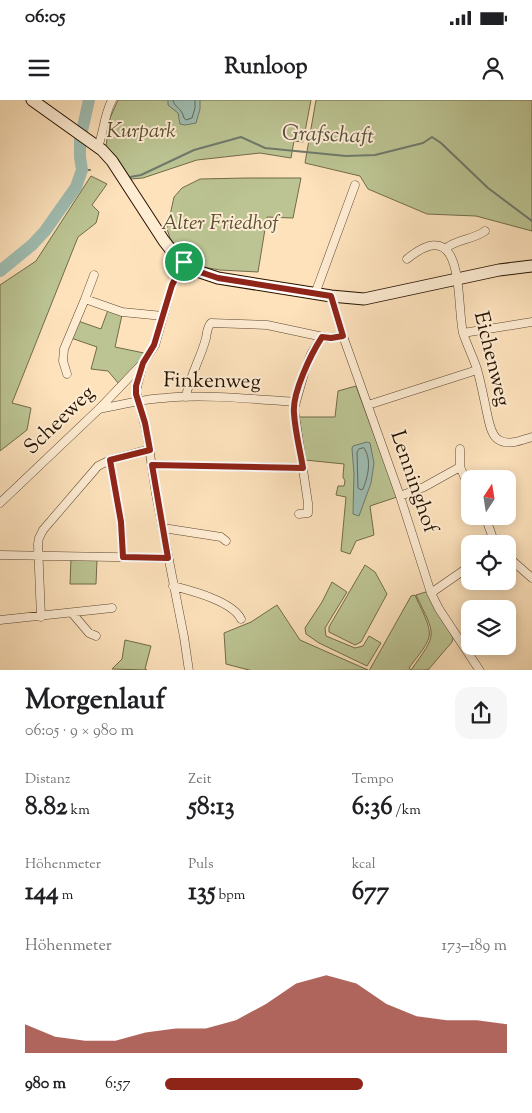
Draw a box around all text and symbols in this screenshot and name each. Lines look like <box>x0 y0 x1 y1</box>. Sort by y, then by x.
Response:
text: 06:05 <box>25 4 66 31</box>
text: Runloop <box>225 52 307 84</box>
icon: menu <box>25 54 53 82</box>
icon: person <box>479 54 507 82</box>
park label: Kurpark <box>106 117 176 147</box>
water label: Grafschaft <box>281 118 375 154</box>
park label: Alter Friedhof <box>161 209 281 239</box>
pin <box>163 241 205 283</box>
icon: arrive <box>170 248 198 276</box>
street label: Eichenweg <box>465 308 517 410</box>
street label: Finkenweg <box>163 366 261 398</box>
street label: Scheeweg <box>18 379 102 463</box>
street label: Lenninghof <box>381 427 445 539</box>
north arrow <box>461 470 516 525</box>
map controls <box>461 470 516 655</box>
button: locate <box>461 535 516 590</box>
button: layers <box>461 600 516 655</box>
text: Morgenlauf <box>25 681 165 721</box>
button: share <box>455 687 507 739</box>
text: 06:05 · 9 × 980 m <box>25 720 134 743</box>
text: Distanz <box>25 770 70 790</box>
text: Zeit <box>188 770 211 790</box>
text: Tempo <box>352 770 394 790</box>
text: 8.82 <box>25 790 68 826</box>
text: 58:13 <box>188 790 234 826</box>
text: 6:36 <box>352 790 393 826</box>
text: km <box>68 801 90 821</box>
text: /km <box>393 801 421 821</box>
text: Höhenmeter <box>25 855 101 875</box>
text: Puls <box>188 855 214 875</box>
text: kcal <box>352 855 376 875</box>
text: 144 <box>25 875 59 911</box>
text: 135 <box>188 875 215 911</box>
text: 677 <box>352 875 389 911</box>
text: m <box>59 886 73 906</box>
text: bpm <box>215 886 245 906</box>
text: Höhenmeter <box>25 935 112 958</box>
text: 173–189 m <box>442 935 507 958</box>
text: 980 m <box>25 1073 66 1096</box>
text: 6:57 <box>105 1073 130 1096</box>

